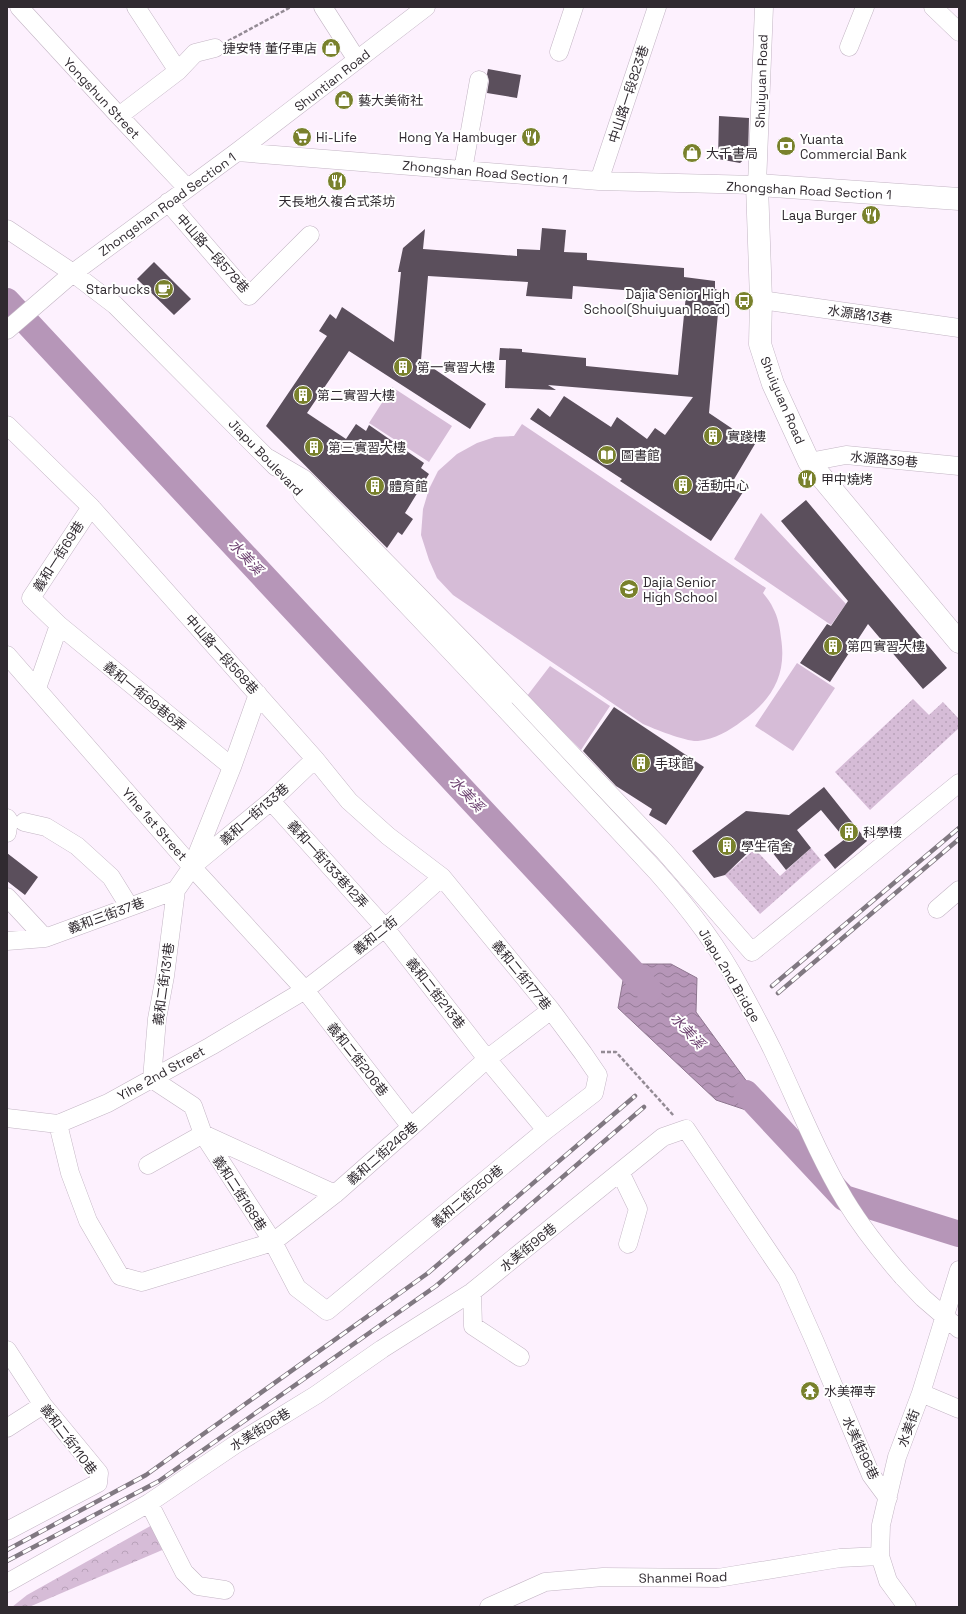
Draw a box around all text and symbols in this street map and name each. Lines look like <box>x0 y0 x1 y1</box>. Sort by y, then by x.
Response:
street label: Shuiyuan Road <box>751 34 772 128</box>
shop icon: 捷安特 董仔車店 <box>320 37 342 59</box>
place label: 捷安特 董仔車店 <box>223 40 317 57</box>
street label: 中山路一段823巷 <box>605 43 652 145</box>
street label: Shuntian Road <box>291 46 374 115</box>
street label: Yongshun Street <box>60 54 144 142</box>
shop icon: 藝大美術社 <box>333 89 355 111</box>
place label: 藝大美術社 <box>358 92 423 109</box>
supermarket icon: Hi-Life <box>291 126 313 148</box>
restaurant icon: Hong Ya Hambuger <box>520 126 542 148</box>
place label: Hi-Life <box>316 129 357 146</box>
place label: Hong Ya Hambuger <box>399 129 517 146</box>
place label: Yuanta Commercial Bank <box>800 131 907 163</box>
bank icon: Yuanta Commercial Bank <box>775 135 797 157</box>
shop icon: 大千書局 <box>681 142 703 164</box>
place label: 大千書局 <box>706 145 758 162</box>
street label: Zhongshan Road Section 1 <box>95 149 239 260</box>
street label: Zhongshan Road Section 1 <box>402 157 568 188</box>
restaurant icon: 天長地久複合式茶坊 <box>326 170 348 192</box>
street label: Zhongshan Road Section 1 <box>726 178 892 203</box>
place label: 天長地久複合式茶坊 <box>278 193 396 210</box>
restaurant icon: Laya Burger <box>860 204 882 226</box>
place label: Laya Burger <box>782 207 857 224</box>
street label: 中山路一段578巷 <box>173 210 253 297</box>
cafe icon: Starbucks <box>153 278 175 300</box>
place label: Starbucks <box>86 281 150 298</box>
place label: Dajia Senior High School(Shuiyuan Road) <box>584 286 730 318</box>
bus stop icon: Dajia Senior High School(Shuiyuan Road) <box>733 290 755 312</box>
street label: 水源路13巷 <box>826 302 893 327</box>
street label: Shuiyuan Road <box>756 354 809 447</box>
building icon: 第一實習大樓 <box>392 356 414 378</box>
place label: 第一實習大樓 <box>417 359 495 376</box>
building icon: 第二實習大樓 <box>292 384 314 406</box>
place label: 第二實習大樓 <box>317 387 395 404</box>
street label: Jiapu Boulevard <box>225 415 307 499</box>
building icon: 實踐樓 <box>702 425 724 447</box>
place label: 實踐樓 <box>727 428 766 445</box>
building icon: 第三實習大樓 <box>303 436 325 458</box>
place label: 第三實習大樓 <box>328 439 406 456</box>
library icon: 圖書館 <box>596 444 618 466</box>
place label: 圖書館 <box>621 447 660 464</box>
street label: 水源路39巷 <box>849 448 918 471</box>
restaurant icon: 甲中燒烤 <box>796 468 818 490</box>
place label: 甲中燒烤 <box>821 471 873 488</box>
building icon: 活動中心 <box>672 474 694 496</box>
building icon: 體育館 <box>364 475 386 497</box>
place label: 活動中心 <box>697 477 749 494</box>
place label: 體育館 <box>389 478 428 495</box>
street label: 義和一街69巷 <box>29 518 88 595</box>
water label: 水美溪 <box>225 536 268 580</box>
place label: Dajia Senior High School <box>643 574 717 606</box>
school or university icon: Dajia Senior High School <box>618 578 640 600</box>
street label: 中山路一段568巷 <box>181 611 262 698</box>
building icon: 第四實習大樓 <box>822 635 844 657</box>
place label: 第四實習大樓 <box>847 638 925 655</box>
street label: 義和一街69巷6弄 <box>100 658 190 735</box>
building icon: 手球館 <box>630 752 652 774</box>
place label: 手球館 <box>655 755 694 772</box>
water label: 水美溪 <box>446 773 489 817</box>
street label: 義和一街133巷 <box>216 780 292 849</box>
street label: Yihe 1st Street <box>118 784 191 864</box>
street label: 義和一街133巷12弄 <box>284 817 372 912</box>
building icon: 科學樓 <box>838 821 860 843</box>
place label: 科學樓 <box>863 824 902 841</box>
building icon: 學生宿舍 <box>716 835 738 857</box>
place label: 學生宿舍 <box>741 838 793 855</box>
street label: 義和三街37巷 <box>66 894 147 937</box>
street label: 義和二街 <box>350 912 401 958</box>
street label: Jiapu 2nd Bridge <box>695 925 764 1025</box>
street label: 義和二街177巷 <box>488 937 555 1014</box>
street label: 義和二街131巷 <box>149 942 178 1027</box>
street label: 義和二街213巷 <box>402 954 469 1032</box>
water label: 水美溪 <box>667 1010 710 1054</box>
street label: 義和二街206巷 <box>323 1019 392 1100</box>
street label: Yihe 2nd Street <box>115 1042 208 1104</box>
street label: 義和二街246巷 <box>343 1118 421 1189</box>
street label: 義和二街168巷 <box>209 1152 270 1234</box>
street label: 義和二街250巷 <box>428 1161 507 1231</box>
street label: 水美街96巷 <box>497 1219 560 1275</box>
temple icon: 水美禪寺 <box>799 1380 821 1402</box>
place label: 水美禪寺 <box>824 1383 876 1400</box>
street label: 義和二街110巷 <box>36 1401 101 1478</box>
street label: 水美街96巷 <box>227 1404 294 1455</box>
street label: 水美街 <box>894 1407 923 1449</box>
street label: 水美街96巷 <box>838 1414 883 1483</box>
street label: Shanmei Road <box>639 1568 728 1587</box>

